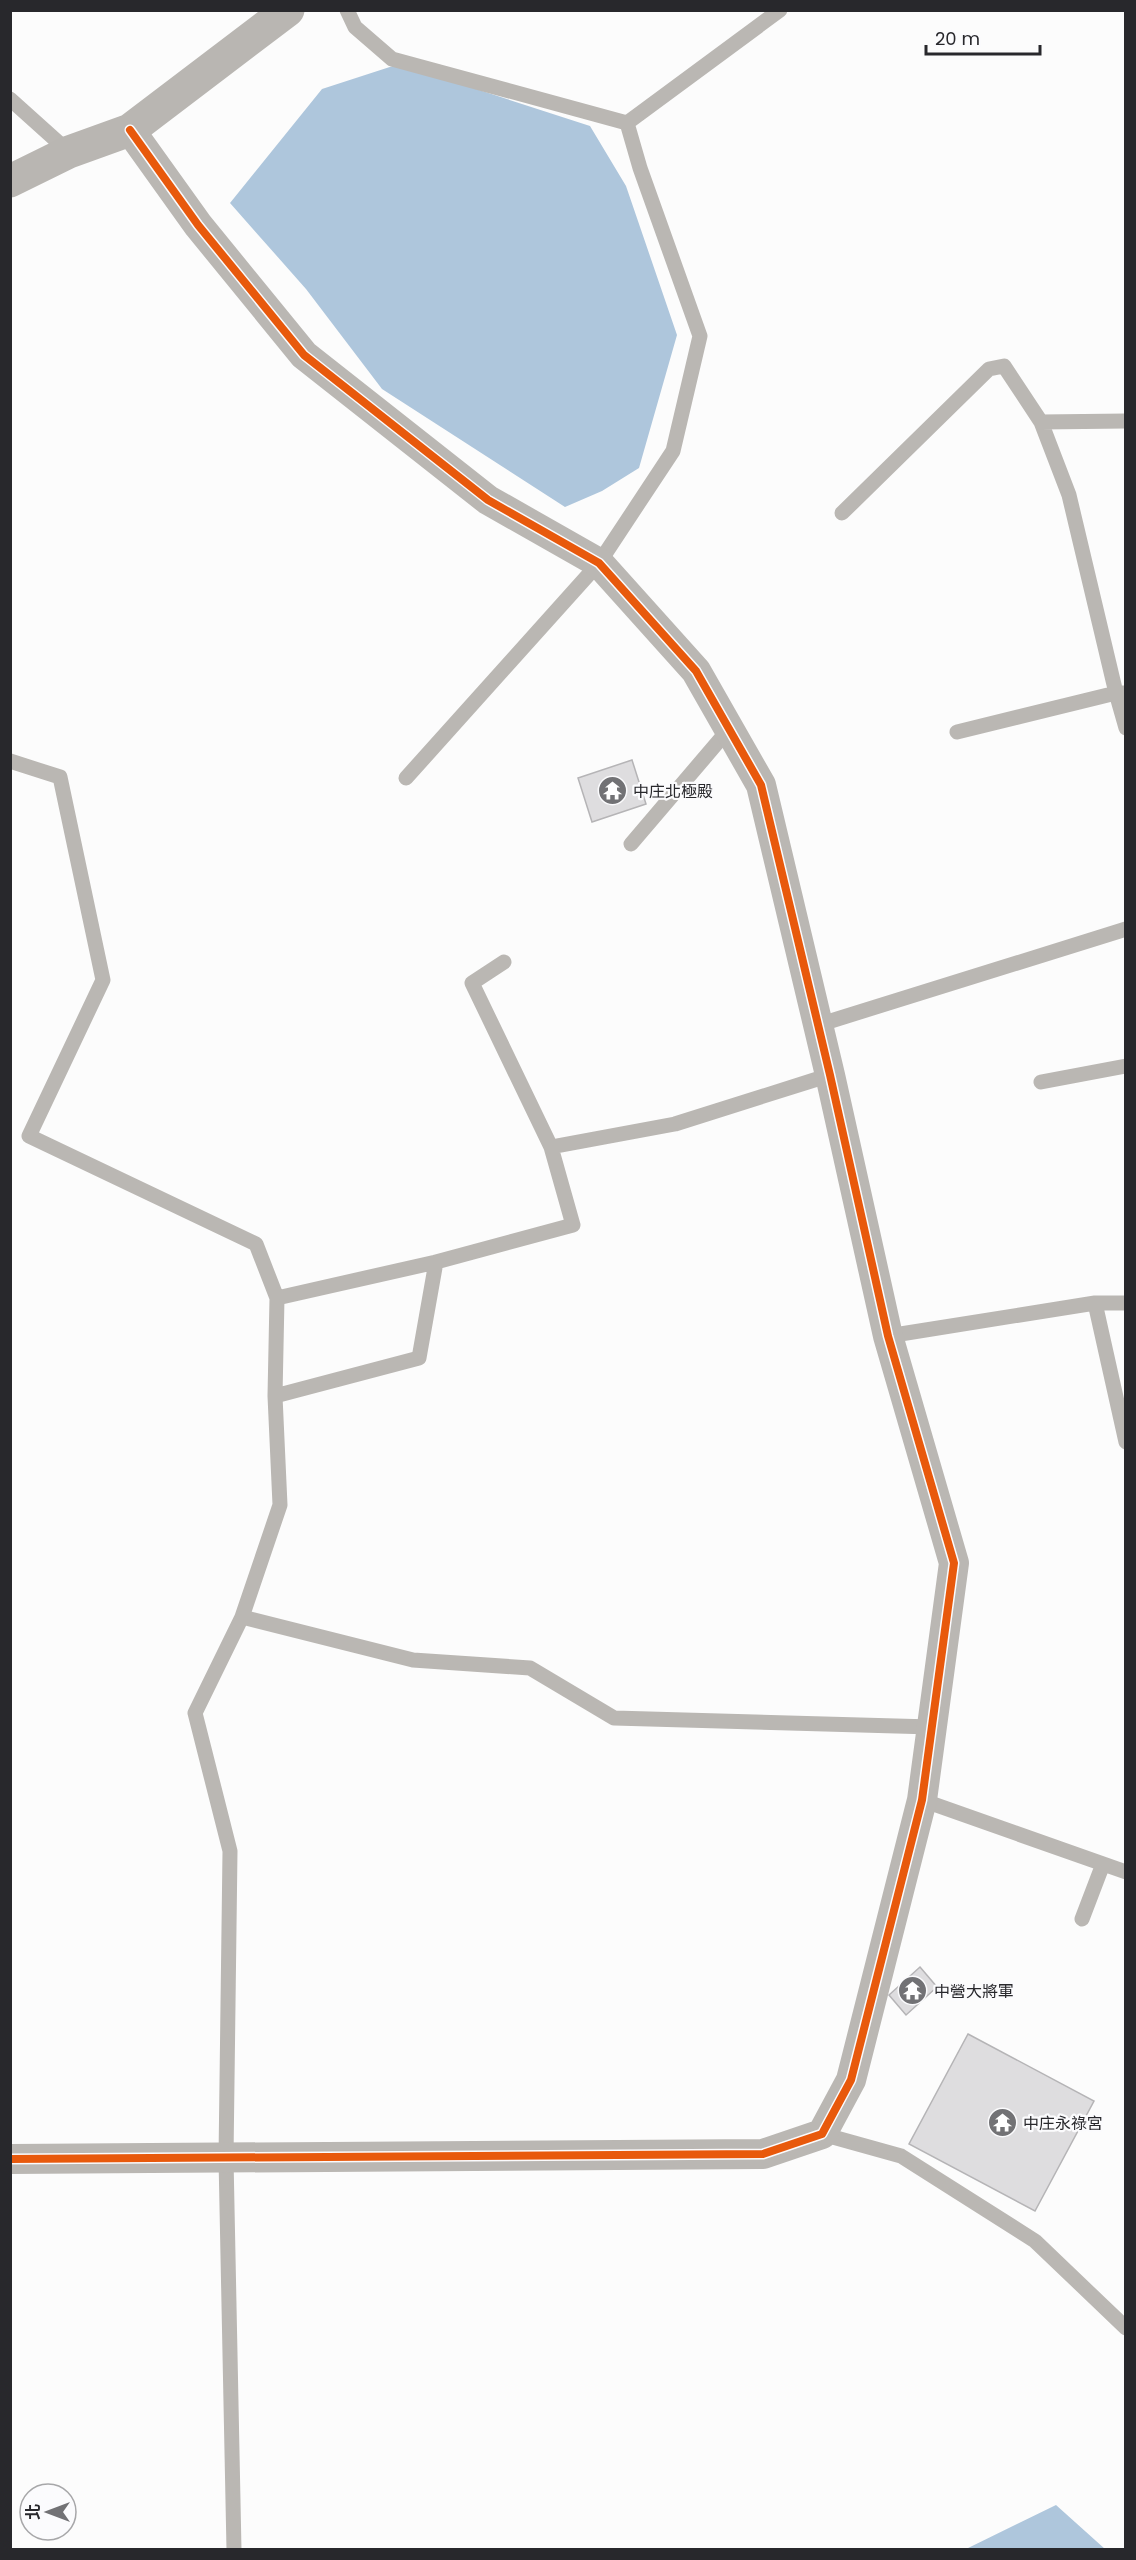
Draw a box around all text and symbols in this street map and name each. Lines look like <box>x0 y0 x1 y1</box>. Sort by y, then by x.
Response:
scale bar <box>926 18 1040 56</box>
text: 20 m <box>935 26 980 51</box>
temple icon: 中庄北極殿 <box>596 775 628 807</box>
place label: 中庄北極殿 <box>633 780 713 803</box>
temple icon: 中營大將軍 <box>897 1975 929 2007</box>
place label: 中營大將軍 <box>934 1980 1014 2003</box>
temple icon: 中庄永祿宮 <box>986 2107 1018 2139</box>
place label: 中庄永祿宮 <box>1023 2112 1103 2135</box>
north arrow <box>18 2482 78 2542</box>
text: 北 <box>22 2504 45 2520</box>

